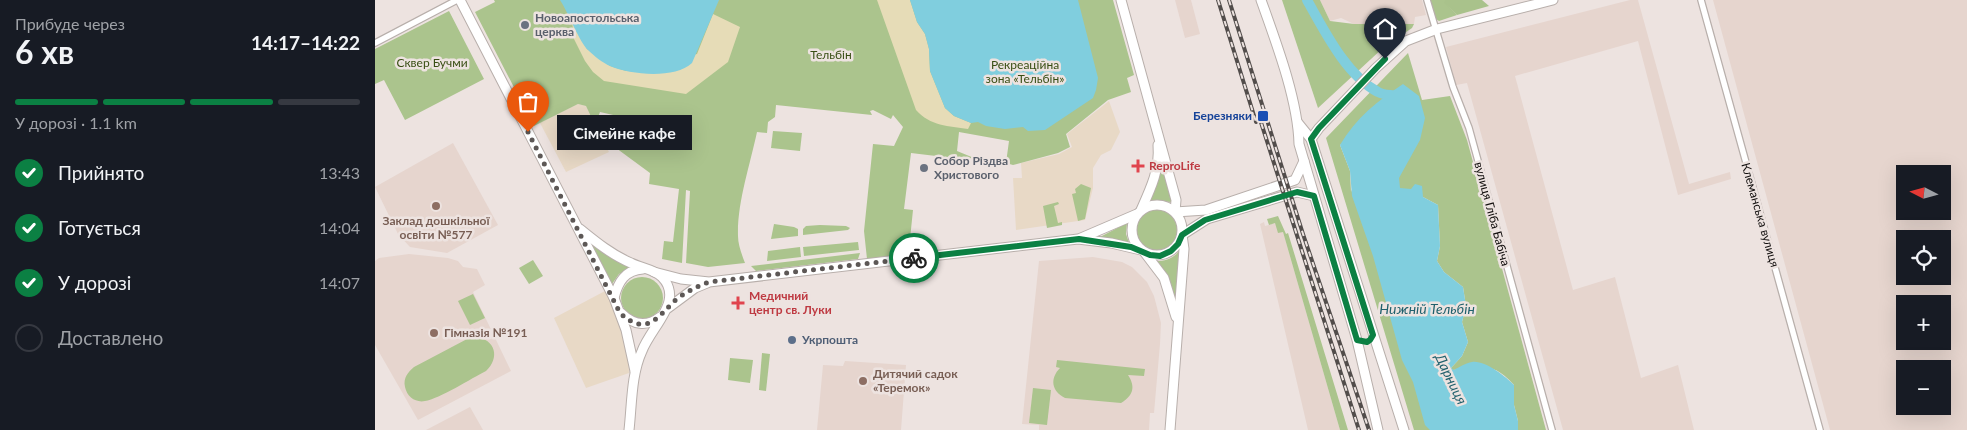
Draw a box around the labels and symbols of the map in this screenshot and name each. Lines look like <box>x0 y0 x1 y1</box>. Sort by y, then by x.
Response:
pin <box>1364 8 1406 59</box>
place label: Новоапостольська церква <box>535 10 639 39</box>
marker: Новоапостольська церква <box>519 19 531 31</box>
park label: Тельбін <box>810 47 852 62</box>
park label: Сквер Бучми <box>396 55 468 70</box>
park label: Рекреаційна зона «Тельбін» <box>986 57 1064 86</box>
pin <box>507 81 549 132</box>
place label: Березняки <box>1193 108 1252 123</box>
marker: Березняки <box>1256 109 1270 123</box>
callout: Сімейне кафе <box>558 114 693 150</box>
place label: Собор Різдва Христового <box>934 153 1008 182</box>
place label: ReproLife <box>1149 158 1201 173</box>
marker: ReproLife <box>1131 159 1145 173</box>
street label: вулиця Гліба Бабіча <box>1471 160 1514 268</box>
street label: Клеманська вулиця <box>1738 161 1783 269</box>
marker: Собор Різдва Христового <box>918 162 930 174</box>
north arrow <box>1896 165 1951 220</box>
marker: Заклад дошкільної освіти №577 <box>430 200 442 212</box>
place label: Заклад дошкільної освіти №577 <box>383 213 490 242</box>
courier <box>889 233 939 283</box>
place label: Медичний центр св. Луки <box>749 288 832 317</box>
marker: Медичний центр св. Луки <box>731 296 745 310</box>
water label: Нижній Тельбін <box>1379 300 1475 317</box>
place label: Гімназія №191 <box>444 325 528 340</box>
marker: Гімназія №191 <box>428 327 440 339</box>
place label: Укрпошта <box>801 332 858 347</box>
marker: Укрпошта <box>786 334 798 346</box>
water label: Дарниця <box>1431 350 1471 407</box>
place label: Дитячий садок «Теремок» <box>873 366 958 395</box>
marker: Дитячий садок «Теремок» <box>857 375 869 387</box>

